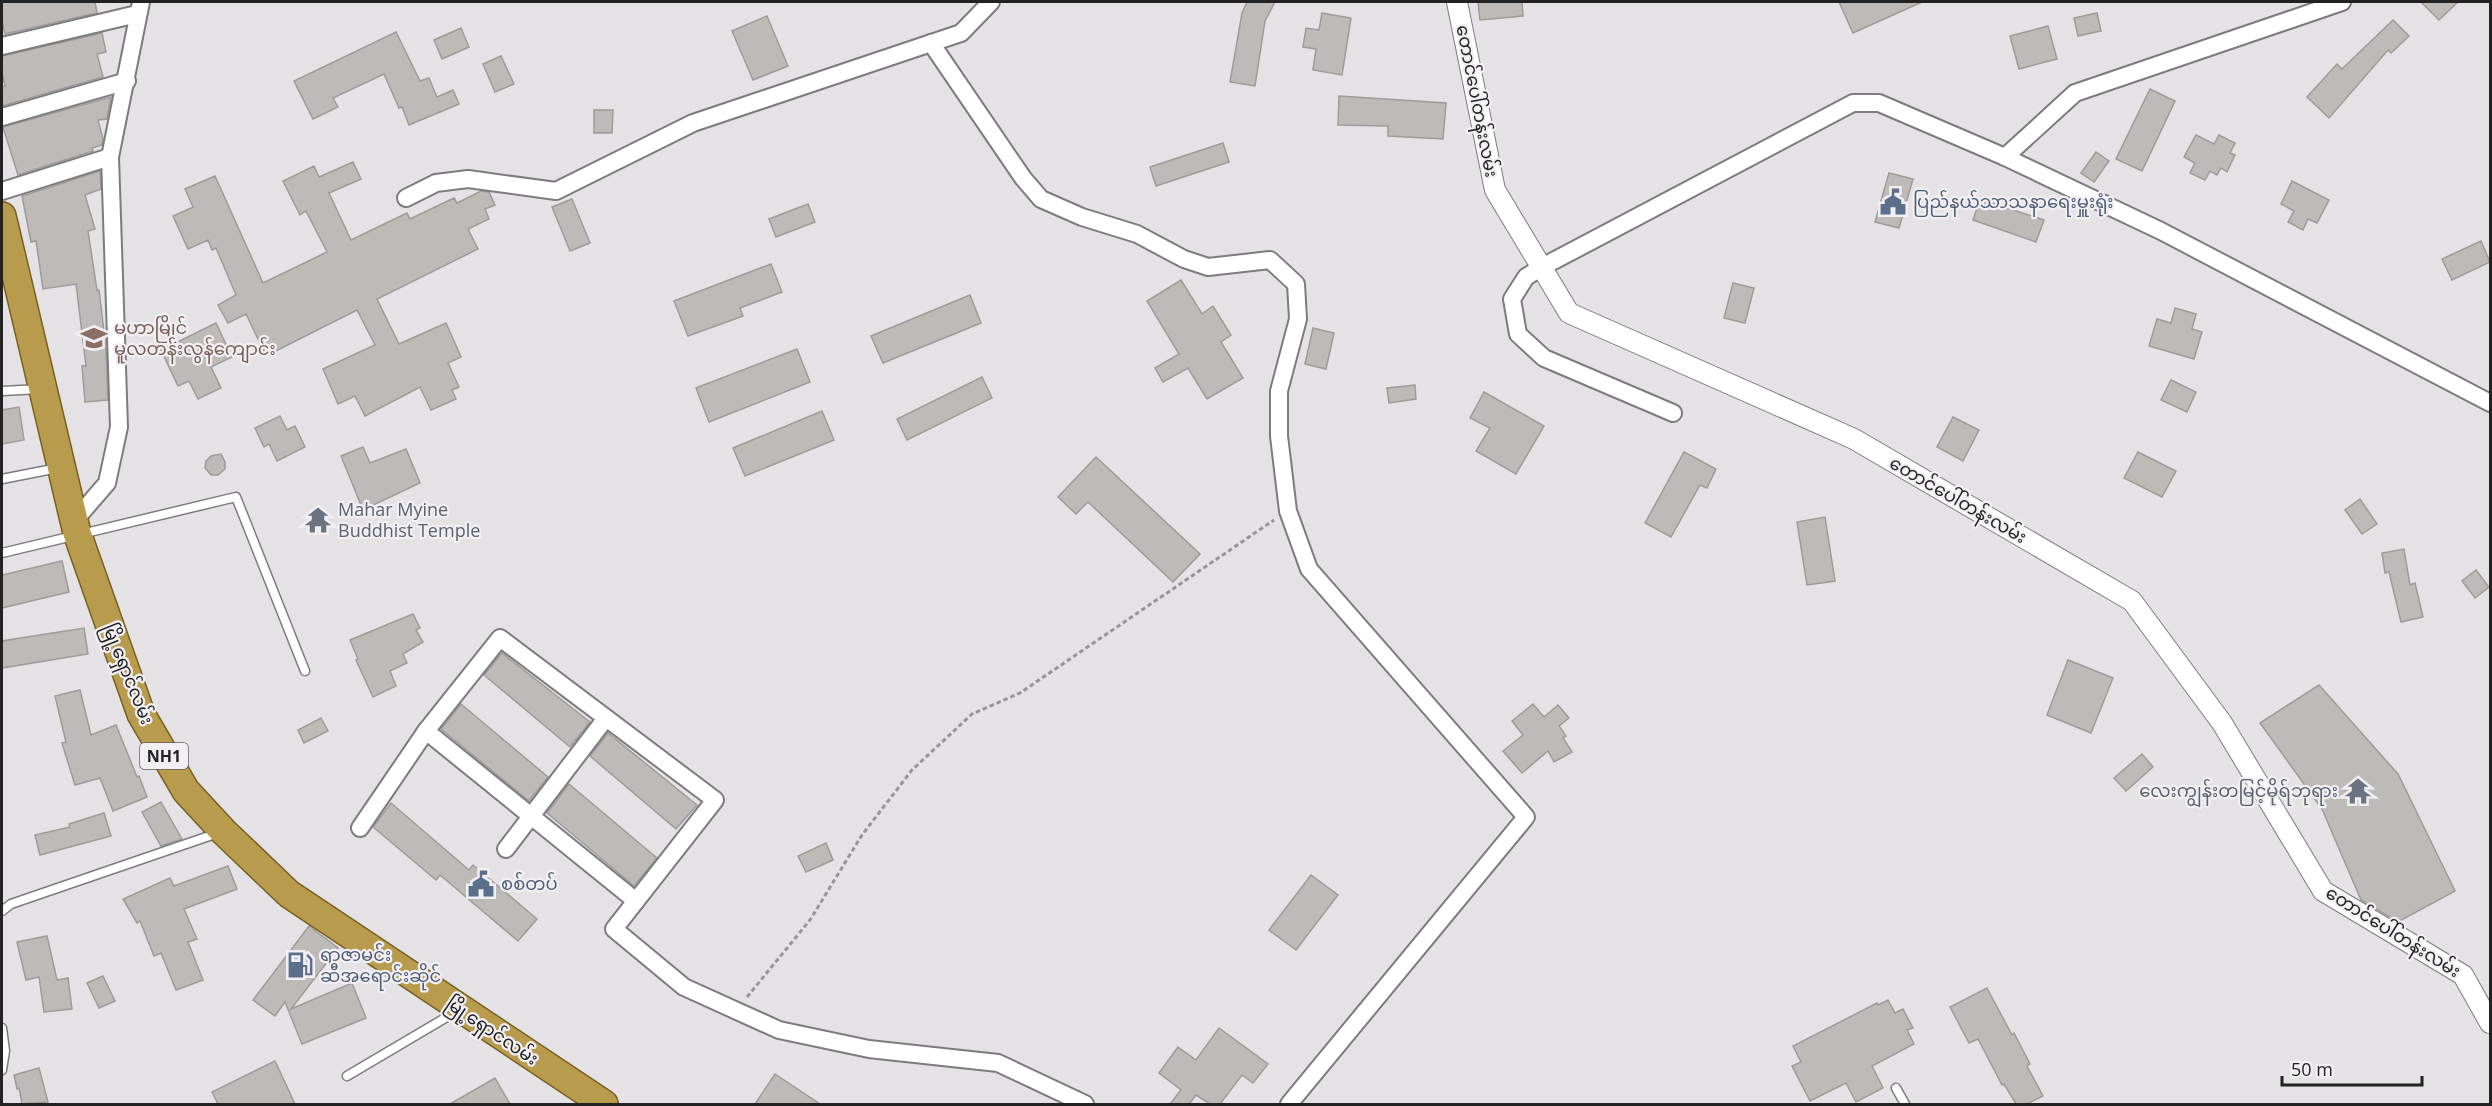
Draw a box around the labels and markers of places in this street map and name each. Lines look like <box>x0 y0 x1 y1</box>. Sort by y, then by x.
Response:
public building icon: ပြည်နယ်သာသနာရေးမှူးရုံး <box>1878 187 1908 217</box>
place label: ပြည်နယ်သာသနာရေးမှူးရုံး <box>1913 189 2114 217</box>
place label: မဟာမြိုင် မူလတန်းလွန်ကျောင်း <box>114 314 276 364</box>
school or university icon: မဟာမြိုင် မူလတန်းလွန်ကျောင်း <box>79 323 109 353</box>
place label: Mahar Myine Buddhist Temple <box>338 497 480 542</box>
temple icon: Mahar Myine Buddhist Temple <box>303 505 333 535</box>
temple icon: လေးကျွန်းတမြင့်မိုရ်ဘုရား <box>2343 776 2373 806</box>
place label: လေးကျွန်းတမြင့်မိုရ်ဘုရား <box>2139 777 2338 808</box>
public building icon: စစ်တပ် <box>466 869 496 899</box>
place label: စစ်တပ် <box>501 871 558 895</box>
place label: ရာဇာမင်း ဆီအရောင်းဆိုင် <box>320 942 441 991</box>
fuel station icon: ရာဇာမင်း ဆီအရောင်းဆိုင် <box>285 950 315 980</box>

